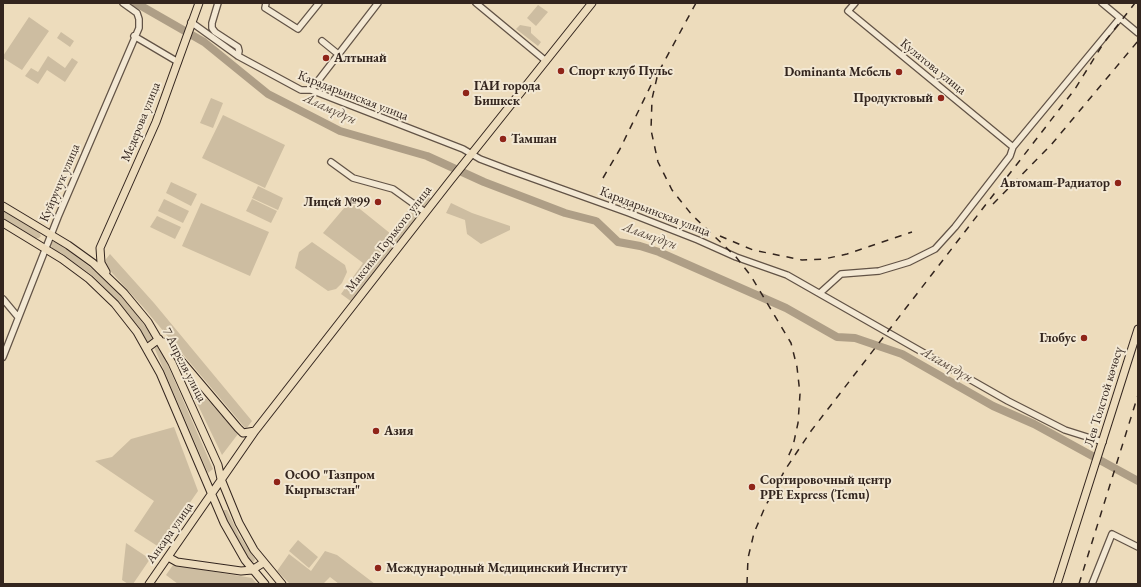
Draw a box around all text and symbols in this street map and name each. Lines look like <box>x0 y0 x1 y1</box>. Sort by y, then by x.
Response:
street label: Кулатова улица <box>897 36 969 98</box>
place label: Алтынай <box>334 50 387 66</box>
marker: Алтынай <box>321 53 331 63</box>
place label: Спорт клуб Пульс <box>569 63 673 79</box>
place label: Dominanta Мебель <box>784 64 891 80</box>
marker: Спорт клуб Пульс <box>556 66 566 76</box>
marker: Dominanta Мебель <box>894 67 904 77</box>
street label: Карадарьинская улица <box>296 68 410 124</box>
place label: ГАИ города Бишкек <box>474 78 540 109</box>
street label: Медерова улица <box>118 80 164 164</box>
marker: ГАИ города Бишкек <box>461 88 471 98</box>
water label: Аламүдүн <box>301 89 359 129</box>
place label: Продуктовый <box>853 90 933 106</box>
marker: Продуктовый <box>936 93 946 103</box>
place label: Тамшан <box>511 131 557 147</box>
marker: Тамшан <box>498 134 508 144</box>
street label: Куйручук улица <box>37 142 83 224</box>
place label: Автомаш-Радиатор <box>1000 175 1110 191</box>
marker: Автомаш-Радиатор <box>1113 178 1123 188</box>
street label: Максима Горького улица <box>343 183 435 295</box>
street label: Карадарьинская улица <box>598 184 712 240</box>
place label: Лицей №99 <box>304 194 370 210</box>
marker: Лицей №99 <box>373 197 383 207</box>
water label: Аламүдүн <box>620 218 680 254</box>
street label: 7 Апреля улица <box>159 325 209 405</box>
place label: Глобус <box>1040 330 1076 346</box>
marker: Глобус <box>1079 333 1089 343</box>
water label: Аламүдүн <box>918 344 976 386</box>
street label: Лев Толстой көчөсү <box>1081 345 1127 449</box>
place label: Азия <box>384 423 413 439</box>
marker: Азия <box>371 426 381 436</box>
place label: ОсОО "Газпром Кыргызстан" <box>285 467 375 498</box>
place label: Сортировочный центр PPE Express (Temu) <box>760 472 891 503</box>
marker: ОсОО "Газпром Кыргызстан" <box>272 477 282 487</box>
marker: Сортировочный центр PPE Express (Temu) <box>747 482 757 492</box>
street label: Анкара улица <box>143 499 197 567</box>
place label: Международный Медицинский Институт <box>386 560 627 576</box>
marker: Международный Медицинский Институт <box>373 563 383 573</box>

